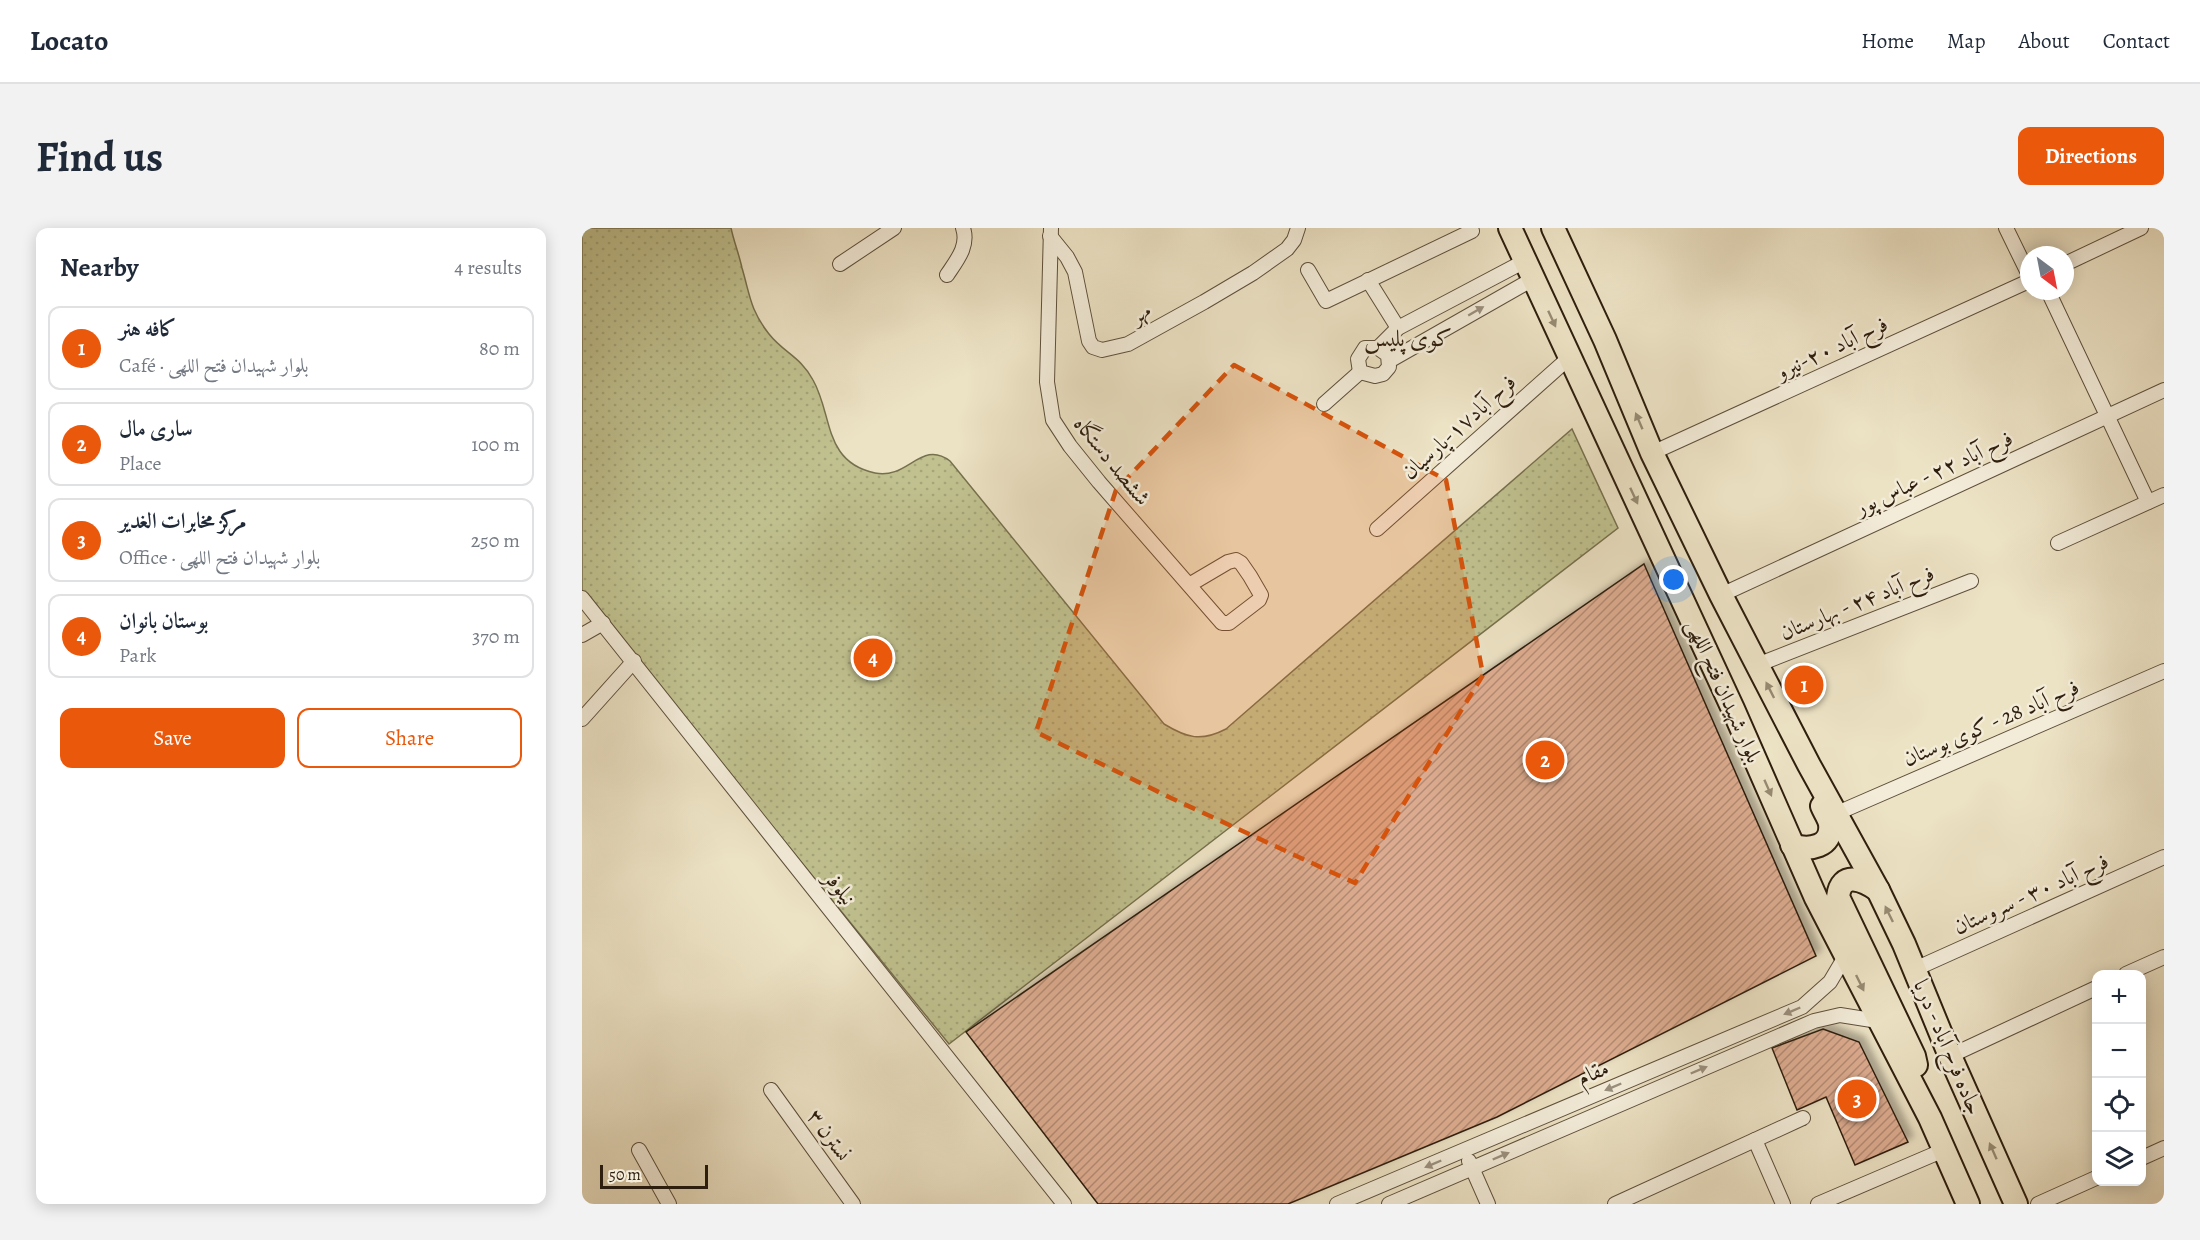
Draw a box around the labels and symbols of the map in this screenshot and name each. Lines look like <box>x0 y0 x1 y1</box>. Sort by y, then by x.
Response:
north arrow <box>2020 246 2074 300</box>
street label: مهر <box>1124 295 1156 332</box>
one-way arrow <box>1468 306 1484 317</box>
street label: فرح آباد ۲۰-نیرو <box>1769 309 1895 391</box>
one-way arrow <box>1548 311 1557 328</box>
district label: کوی پلیس <box>1364 322 1452 355</box>
street label: فرح آباد۱۷-پارسیان <box>1395 368 1525 489</box>
street label: ششصد دستگاه <box>1067 410 1157 512</box>
one-way arrow <box>1634 412 1643 430</box>
street label: فرح آباد ۲۲ - عباس پور <box>1848 423 2019 527</box>
one-way arrow <box>1630 488 1639 505</box>
street label: فرح آباد ۲۴ - بهارستان <box>1775 558 1940 651</box>
your location <box>1659 565 1688 594</box>
street label: بلوار شهیدان فتح اللهی <box>1675 614 1769 769</box>
pin: 4 <box>854 636 892 680</box>
pin: 1 <box>1784 662 1824 708</box>
street label: فرح آباد 28 - کوی بوستان <box>1898 672 2085 777</box>
one-way arrow <box>1766 682 1775 699</box>
pin: 2 <box>1526 738 1564 782</box>
one-way arrow <box>1763 780 1772 797</box>
street label: فرح آباد ۳۰ - سروستان <box>1949 846 2115 945</box>
street label: نیلوفر <box>816 863 863 912</box>
one-way arrow <box>1885 906 1894 923</box>
one-way arrow <box>1855 975 1865 992</box>
street label: جاده فرح آباد - دریا <box>1902 975 1990 1121</box>
one-way arrow <box>1783 1007 1801 1016</box>
street label: مقام <box>1572 1053 1615 1097</box>
one-way arrow <box>1690 1065 1708 1074</box>
pin: 3 <box>1838 1076 1876 1122</box>
one-way arrow <box>1604 1083 1621 1092</box>
street label: نسترن ۳ <box>800 1103 858 1167</box>
one-way arrow <box>1988 1142 1997 1159</box>
one-way arrow <box>1492 1151 1510 1161</box>
one-way arrow <box>1424 1159 1442 1169</box>
scale bar <box>600 1162 708 1190</box>

